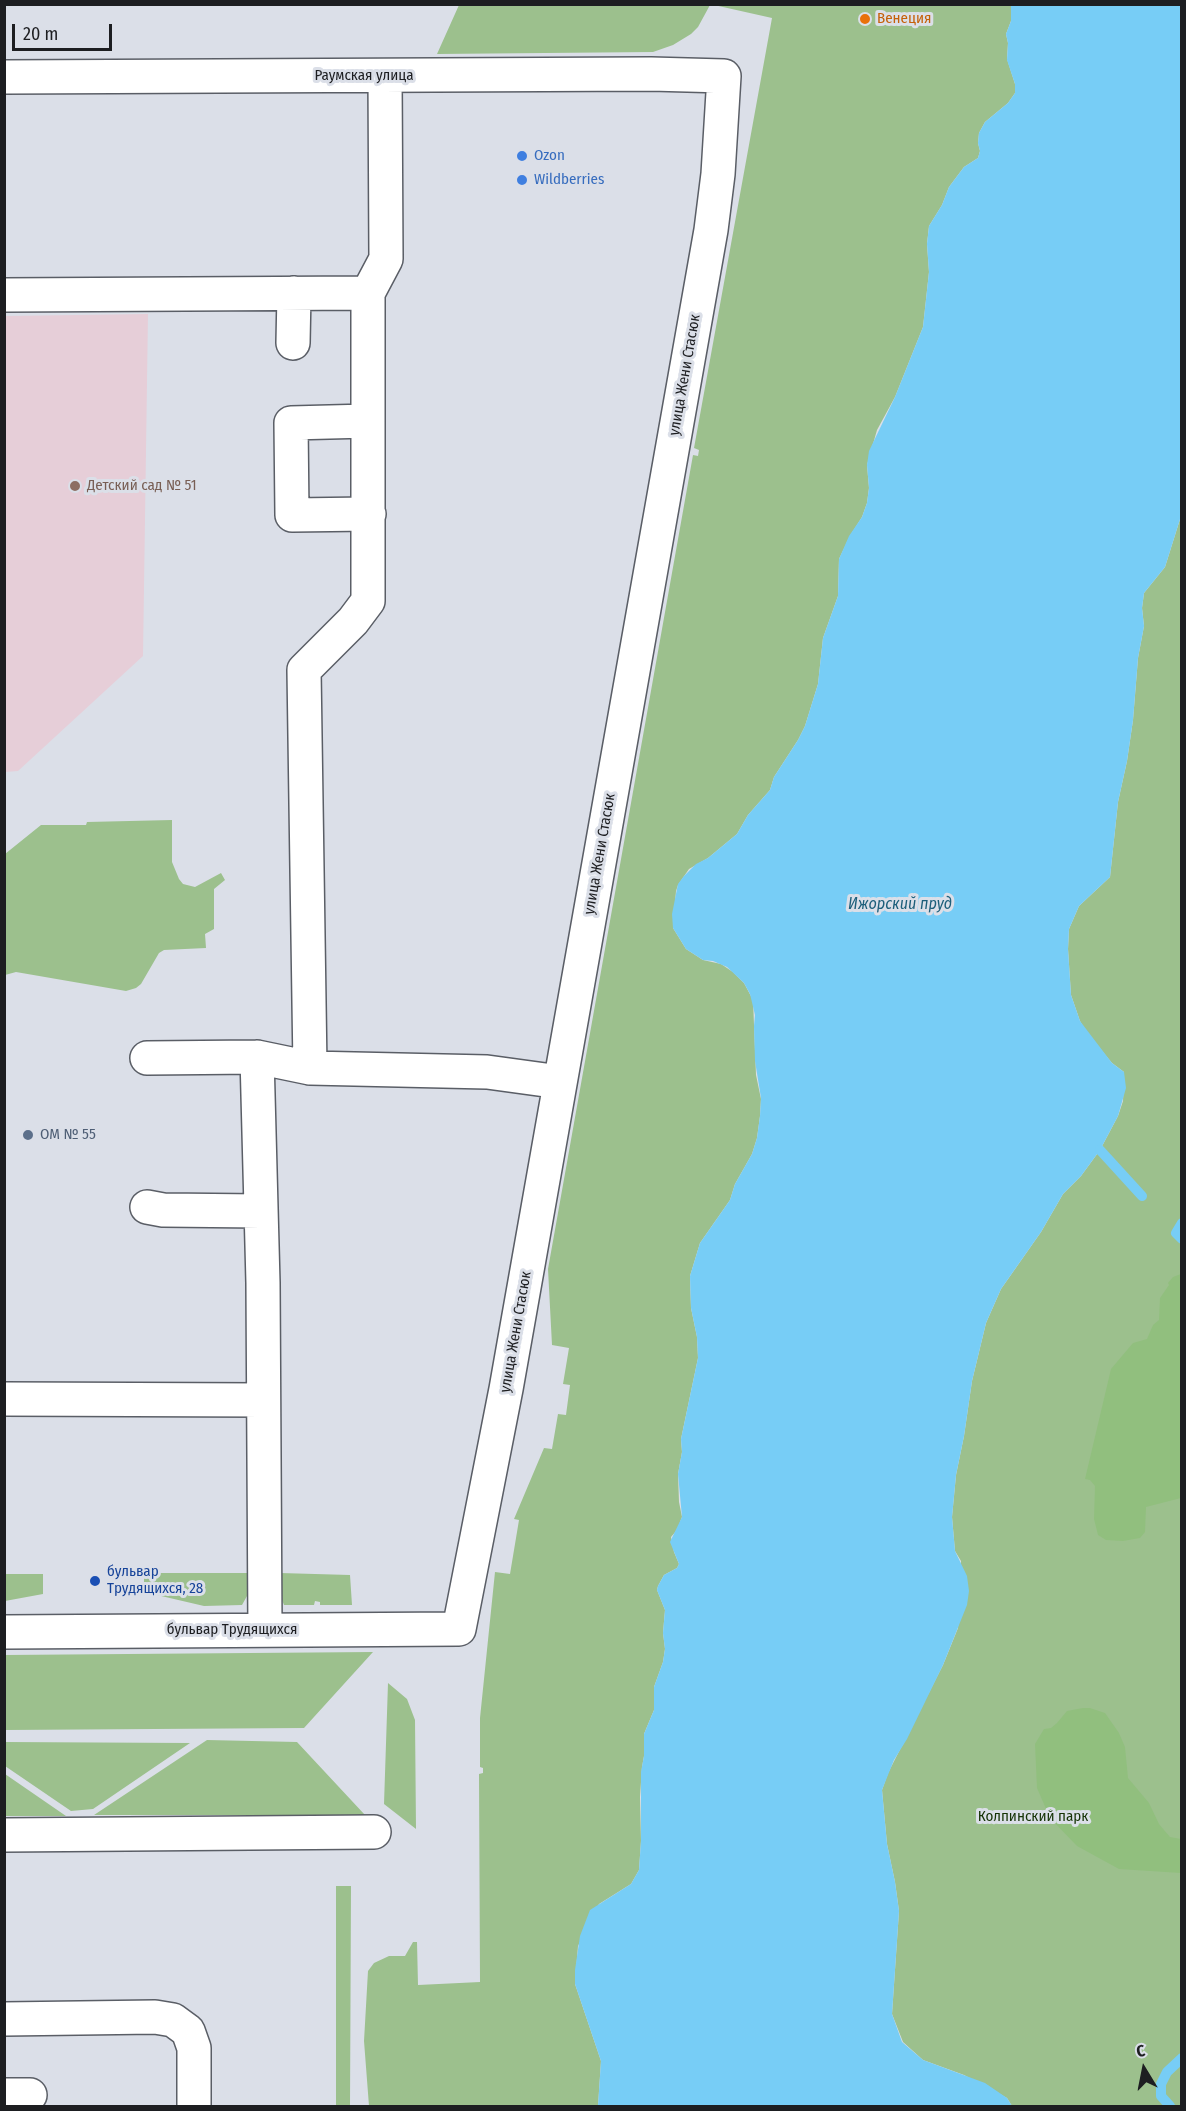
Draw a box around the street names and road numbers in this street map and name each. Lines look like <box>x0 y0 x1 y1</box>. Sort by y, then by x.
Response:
street label: Раумская улица <box>314 67 414 85</box>
street label: улица Жени Стасюк <box>665 313 705 437</box>
street label: улица Жени Стасюк <box>580 792 620 916</box>
street label: улица Жени Стасюк <box>496 1270 536 1394</box>
street label: бульвар Трудящихся <box>167 1621 297 1639</box>

